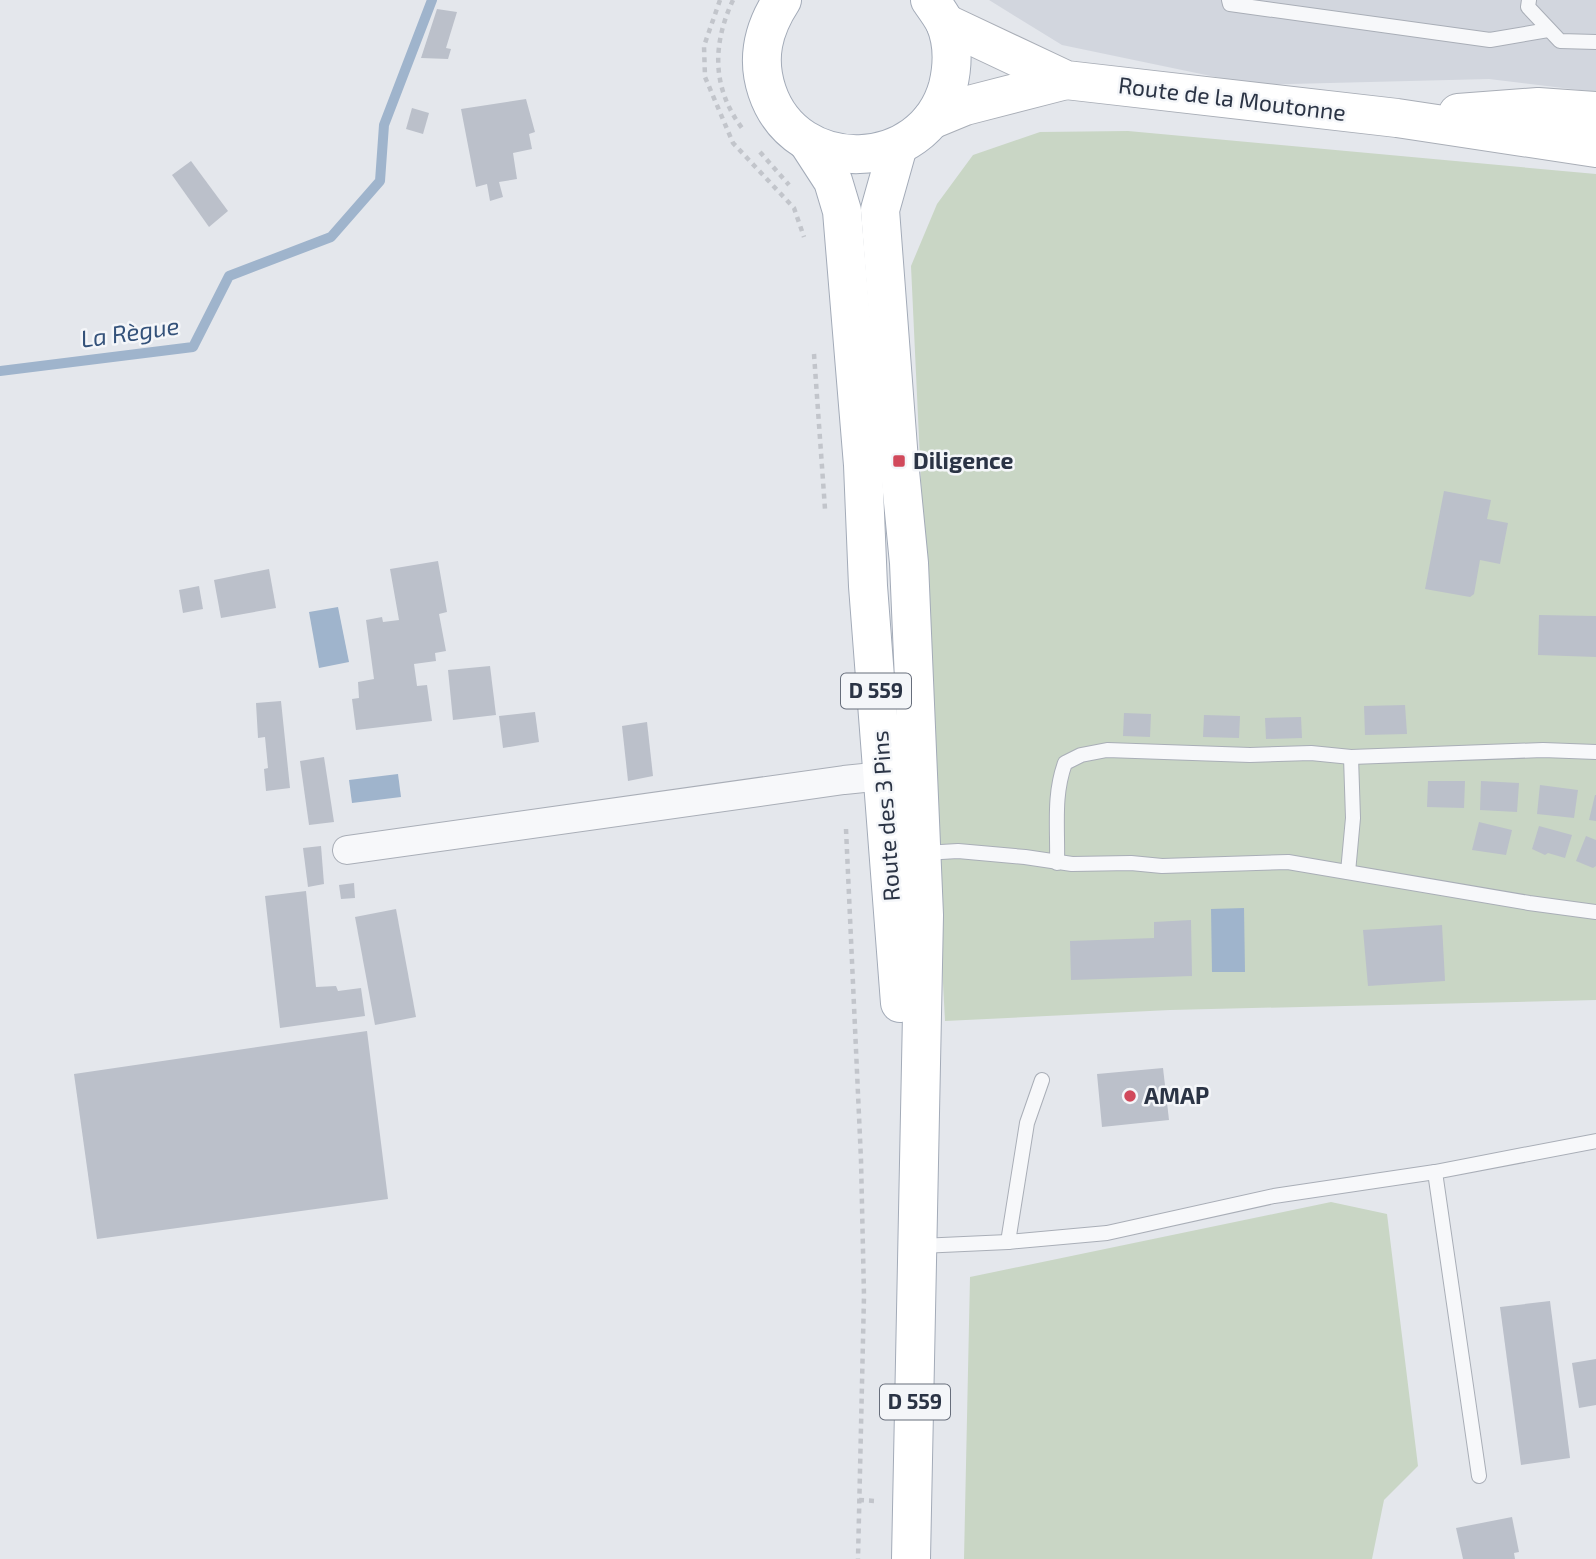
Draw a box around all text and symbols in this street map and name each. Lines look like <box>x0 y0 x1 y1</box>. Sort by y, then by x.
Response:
street label: Route de la Moutonne <box>1117 70 1347 126</box>
water label: La Règue <box>79 310 181 353</box>
place label: Diligence <box>913 446 1014 474</box>
marker: Diligence <box>891 453 907 469</box>
road number: D 559 <box>841 674 911 708</box>
street label: Route des 3 Pins <box>865 730 905 902</box>
place label: AMAP <box>1144 1081 1209 1109</box>
marker: AMAP <box>1122 1088 1138 1104</box>
road number: D 559 <box>880 1384 950 1420</box>

